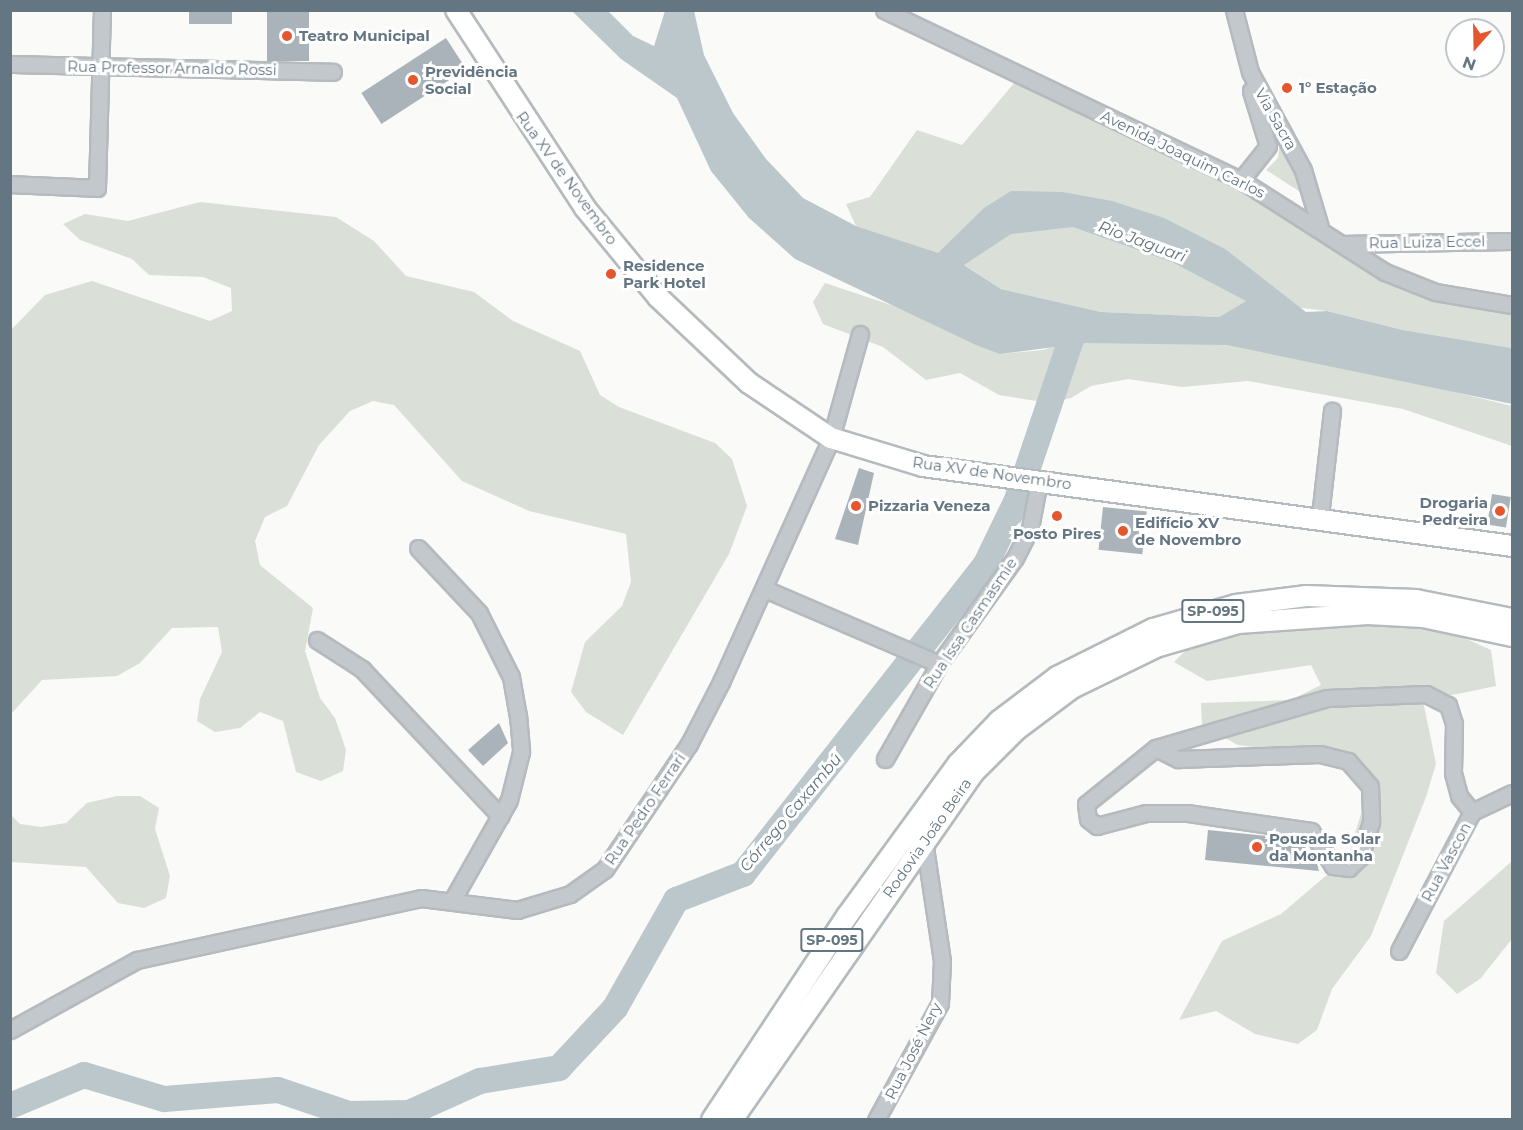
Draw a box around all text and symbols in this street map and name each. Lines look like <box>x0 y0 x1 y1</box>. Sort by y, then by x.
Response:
north arrow <box>1445 18 1505 78</box>
place label: Teatro Municipal <box>299 27 430 45</box>
marker: Teatro Municipal <box>280 29 294 43</box>
text: N <box>1460 52 1479 75</box>
street label: Rua Professor Arnaldo Rossi <box>67 57 277 79</box>
place label: Previdência Social <box>425 62 518 97</box>
marker: Previdência Social <box>406 73 420 87</box>
place label: 1° Estação <box>1299 79 1377 97</box>
marker: 1° Estação <box>1280 81 1294 95</box>
street label: Via Sacra <box>1251 85 1301 153</box>
street label: Avenida Joaquim Carlos <box>1098 106 1268 202</box>
street label: Rua XV de Novembro <box>513 108 621 248</box>
water label: Rio Jaguari <box>1096 217 1188 267</box>
street label: Rua Luiza Eccel <box>1369 232 1485 252</box>
place label: Residence Park Hotel <box>623 256 706 291</box>
marker: Residence Park Hotel <box>604 267 618 281</box>
street label: Rua XV de Novembro <box>911 453 1073 493</box>
place label: Drogaria Pedreira <box>1420 493 1488 528</box>
place label: Pizzaria Veneza <box>868 497 991 515</box>
marker: Pizzaria Veneza <box>849 499 863 513</box>
marker: Drogaria Pedreira <box>1493 504 1507 518</box>
marker: Posto Pires <box>1050 509 1064 523</box>
place label: Edifício XV de Novembro <box>1135 513 1241 548</box>
marker: Edifício XV de Novembro <box>1116 524 1130 538</box>
place label: Posto Pires <box>1013 525 1101 543</box>
street label: Rua Issa Casmasmie <box>920 554 1020 692</box>
road number: SP-095 <box>1180 600 1246 622</box>
street label: Rua Pedro Ferrari <box>601 750 689 868</box>
water label: Córrego Caxambú <box>736 750 846 876</box>
street label: Rodovia João Beira <box>879 775 975 901</box>
street label: Rua Vascon <box>1418 819 1474 905</box>
place label: Pousada Solar da Montanha <box>1269 829 1381 864</box>
marker: Pousada Solar da Montanha <box>1250 840 1264 854</box>
road number: SP-095 <box>799 929 865 951</box>
street label: Rua José Nery <box>881 1000 945 1102</box>

